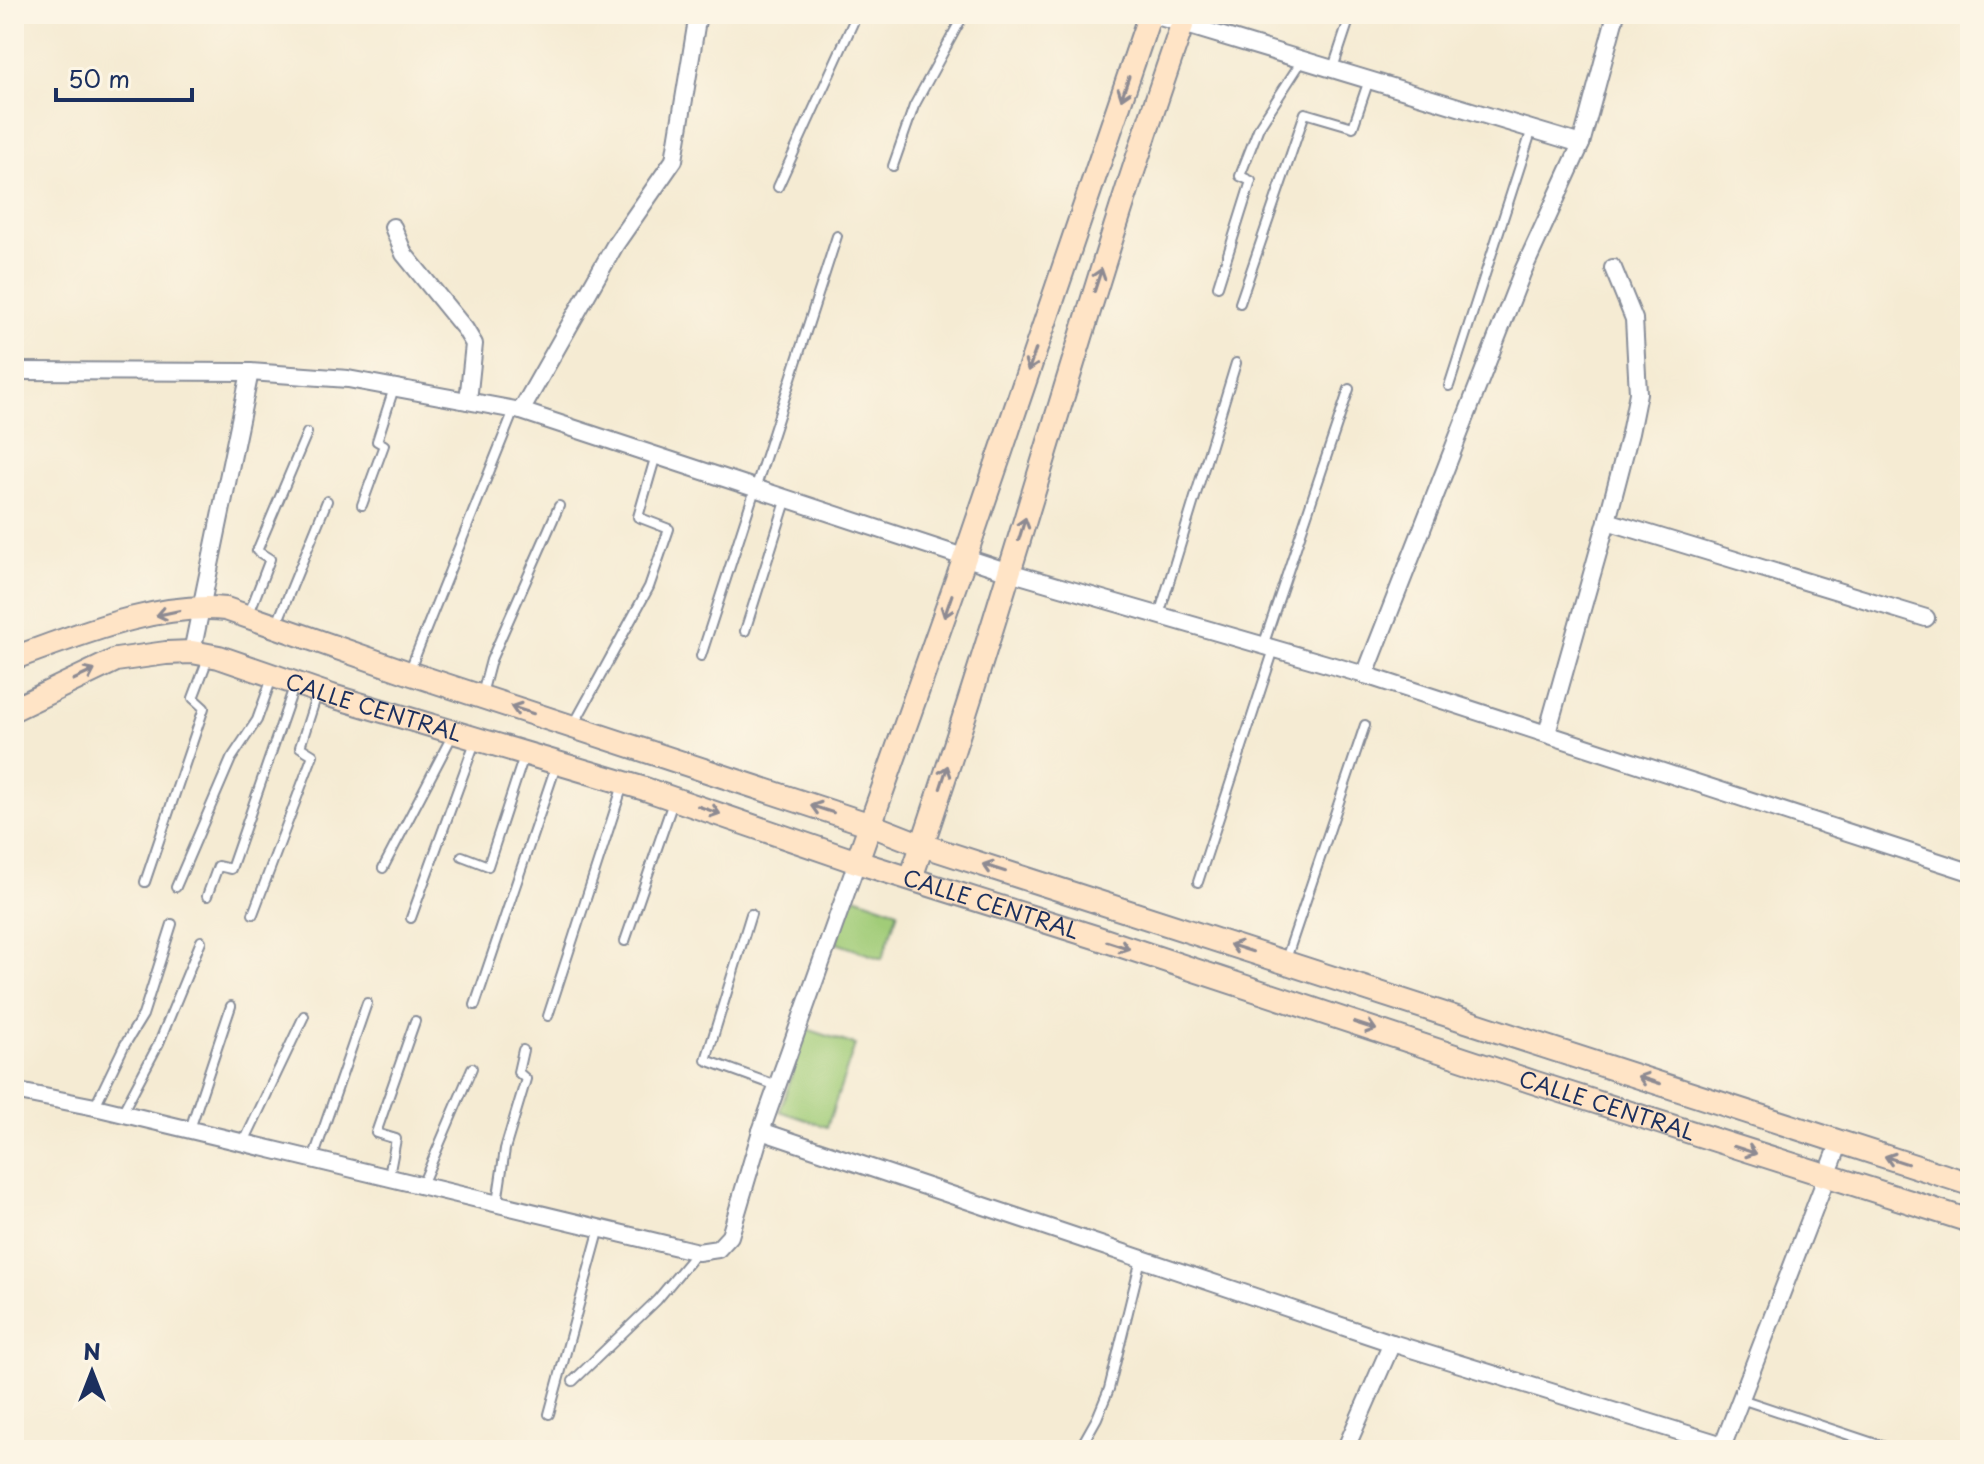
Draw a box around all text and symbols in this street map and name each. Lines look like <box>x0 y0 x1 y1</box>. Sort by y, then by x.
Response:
scale bar <box>56 52 192 102</box>
text: 50 m <box>68 60 130 96</box>
one-way arrow <box>1117 75 1132 100</box>
one-way arrow <box>1091 268 1106 293</box>
one-way arrow <box>1024 348 1038 372</box>
one-way arrow <box>1016 517 1030 542</box>
one-way arrow <box>939 593 954 618</box>
one-way arrow <box>156 606 181 621</box>
street label: CALLE CENTRAL <box>282 663 466 749</box>
one-way arrow <box>72 667 96 682</box>
one-way arrow <box>510 702 535 717</box>
one-way arrow <box>937 765 952 790</box>
one-way arrow <box>810 801 835 816</box>
one-way arrow <box>696 804 721 819</box>
street label: CALLE CENTRAL <box>899 860 1084 946</box>
one-way arrow <box>982 860 1007 874</box>
one-way arrow <box>1105 938 1130 953</box>
one-way arrow <box>1229 940 1254 955</box>
one-way arrow <box>1352 1020 1377 1035</box>
street label: CALLE CENTRAL <box>1515 1061 1700 1148</box>
one-way arrow <box>1636 1072 1662 1087</box>
one-way arrow <box>1733 1144 1758 1159</box>
one-way arrow <box>1884 1152 1909 1167</box>
north arrow <box>52 1332 132 1412</box>
text: N <box>83 1334 101 1367</box>

